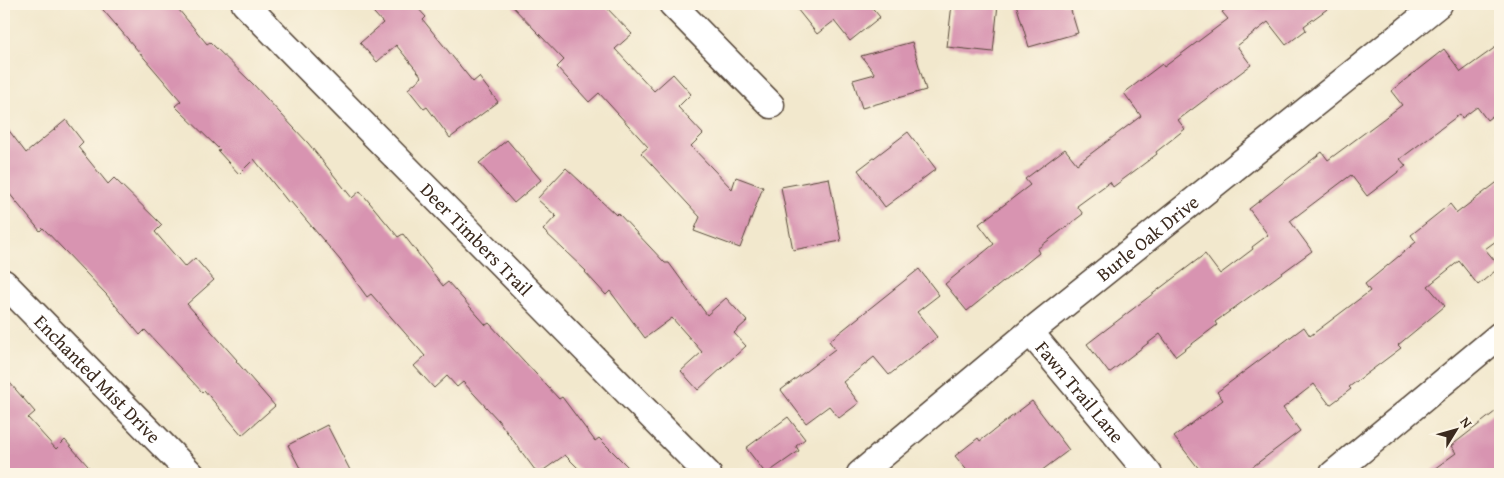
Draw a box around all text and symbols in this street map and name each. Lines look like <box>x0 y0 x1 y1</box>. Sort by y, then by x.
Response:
street label: Deer Timbers Trail <box>414 176 539 302</box>
street label: Burle Oak Drive <box>1090 188 1205 288</box>
street label: Enchanted Mist Drive <box>28 308 168 450</box>
street label: Fawn Trail Lane <box>1029 335 1131 449</box>
north arrow <box>1432 406 1482 456</box>
text: N <box>1456 412 1478 432</box>

